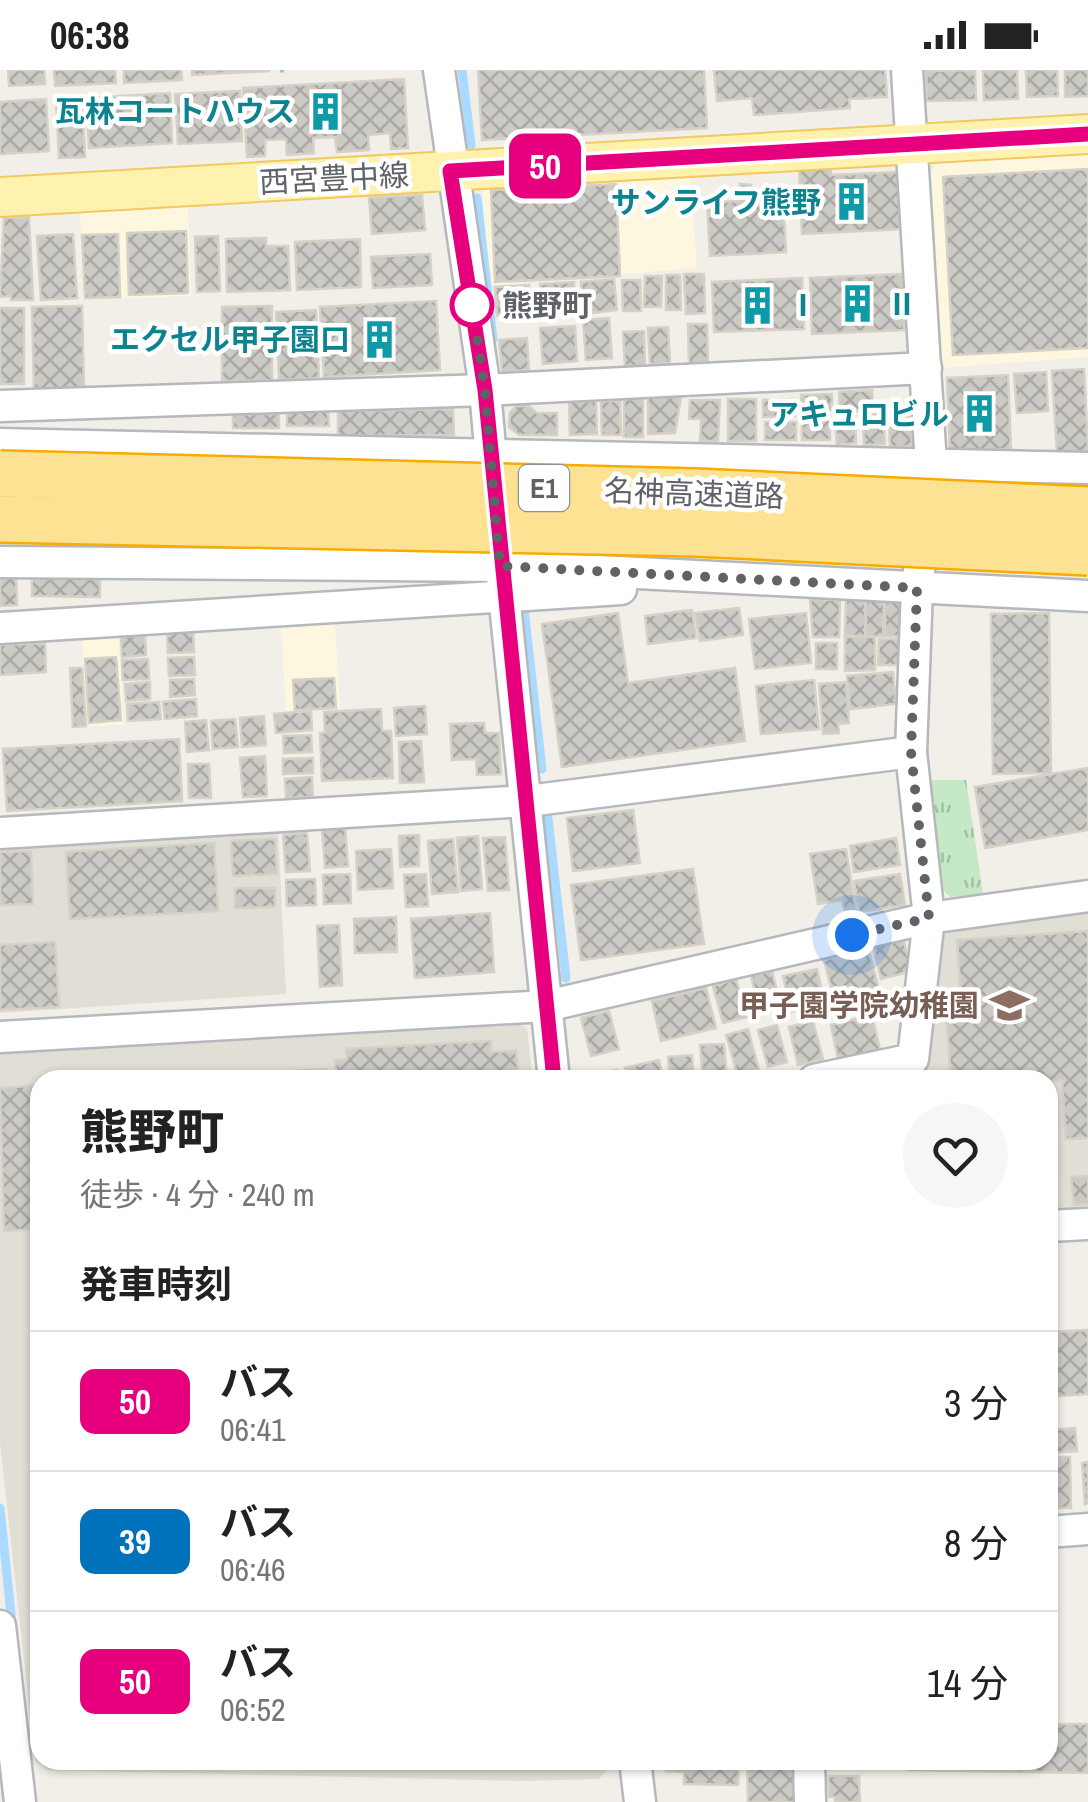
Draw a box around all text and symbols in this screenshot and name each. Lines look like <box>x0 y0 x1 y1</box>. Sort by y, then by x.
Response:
text: 06:38 <box>50 10 130 61</box>
building icon: 瓦林コートハウス <box>304 90 346 132</box>
place label: 瓦林コートハウス <box>55 91 295 131</box>
line badge: 50 <box>500 134 590 198</box>
text: 50 <box>529 143 561 190</box>
street label: 西宮豊中線 <box>258 154 410 202</box>
building icon: サンライフ熊野 <box>830 181 872 223</box>
place label: サンライフ熊野 <box>611 182 821 222</box>
building icon: Ⅱ <box>836 283 878 325</box>
marker: 熊野町 <box>451 284 493 326</box>
building icon: Ⅰ <box>737 284 779 326</box>
place label: Ⅱ <box>887 284 917 324</box>
place label: 熊野町 <box>502 285 592 325</box>
place label: Ⅰ <box>788 285 818 325</box>
building icon: エクセル甲子園口 <box>359 318 401 360</box>
place label: エクセル甲子園口 <box>110 319 350 359</box>
building icon: アキュロビル <box>958 393 1000 435</box>
place label: アキュロビル <box>769 394 949 434</box>
road number: E1 <box>519 465 569 511</box>
street label: 名神高速道路 <box>603 470 785 516</box>
your location <box>827 910 877 960</box>
school or university icon: 甲子園学院幼稚園 <box>988 984 1030 1026</box>
place label: 甲子園学院幼稚園 <box>739 985 979 1025</box>
text: 熊野町 <box>80 1099 224 1164</box>
button: heart <box>903 1103 1008 1208</box>
text: 徒歩 · 4 分 · 240 m <box>80 1173 315 1216</box>
text: 発車時刻 <box>80 1259 232 1310</box>
text: バス <box>220 1357 296 1408</box>
text: 50 <box>119 1378 151 1425</box>
text: 3 分 <box>944 1378 1008 1429</box>
text: 06:41 <box>220 1408 286 1451</box>
text: バス <box>220 1497 296 1548</box>
text: 39 <box>119 1518 151 1565</box>
text: 8 分 <box>944 1518 1008 1569</box>
text: 06:46 <box>220 1548 286 1591</box>
text: バス <box>220 1637 296 1688</box>
text: 50 <box>119 1658 151 1705</box>
text: 14 分 <box>927 1658 1008 1709</box>
text: 06:52 <box>220 1688 286 1731</box>

